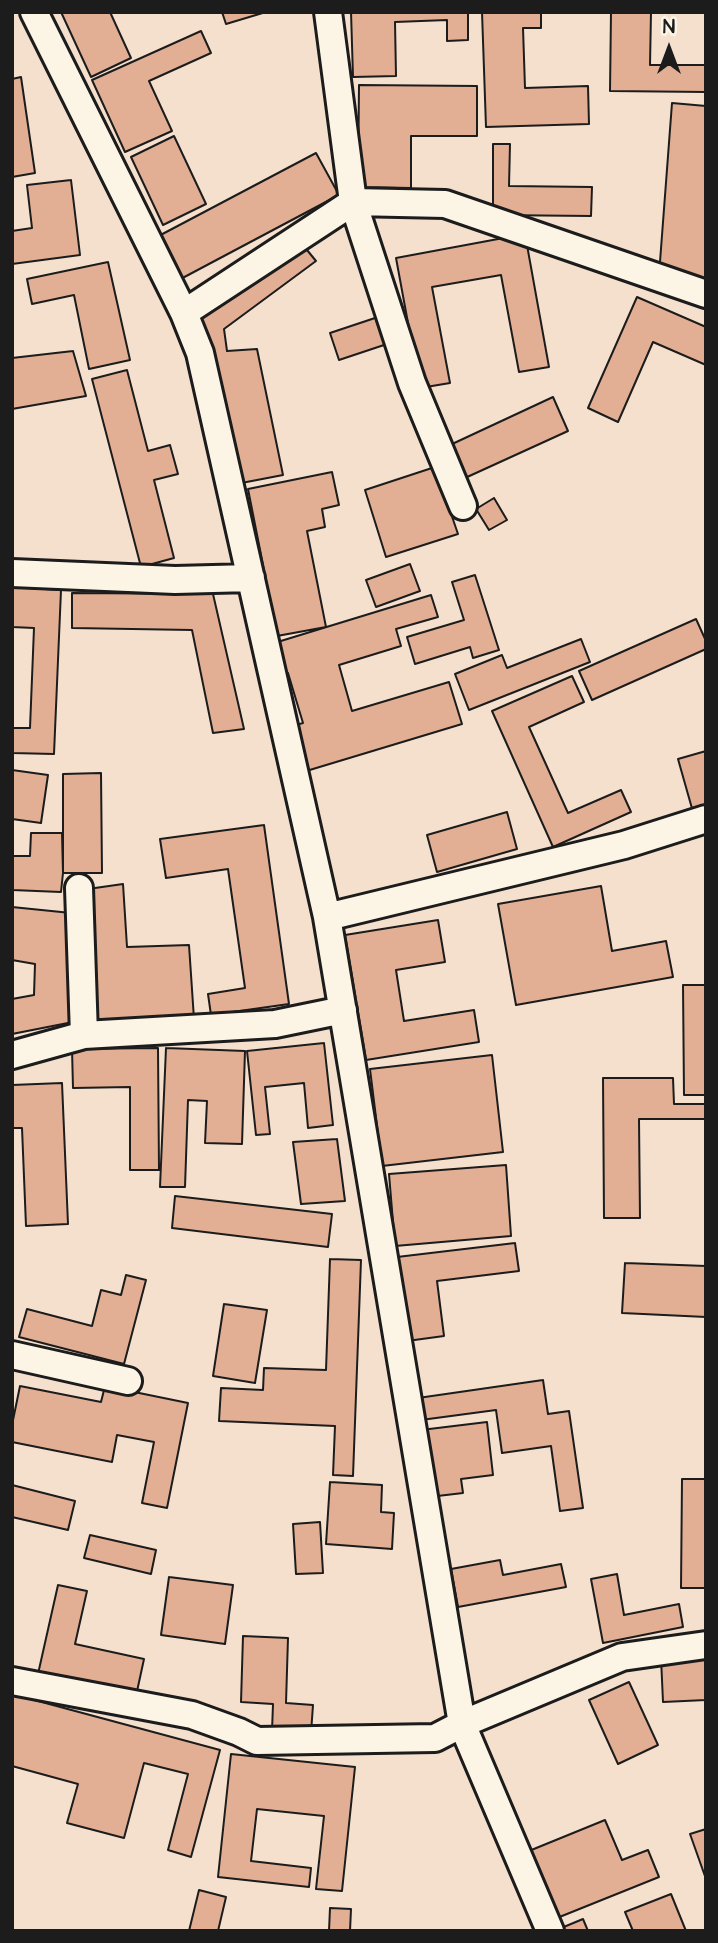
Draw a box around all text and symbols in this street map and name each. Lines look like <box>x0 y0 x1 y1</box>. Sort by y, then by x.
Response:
north arrow <box>634 14 704 84</box>
text: N <box>663 14 675 41</box>

